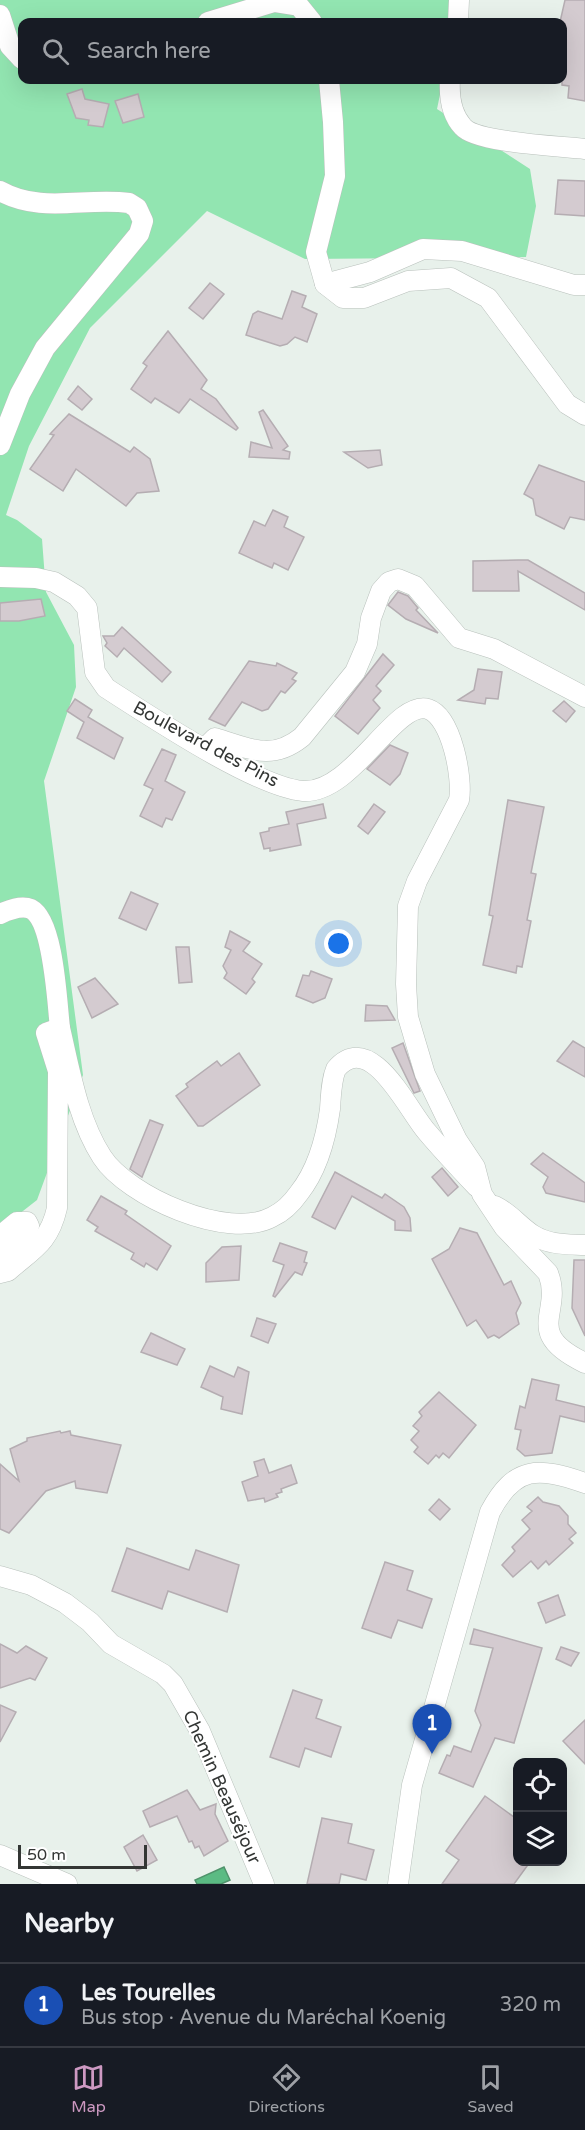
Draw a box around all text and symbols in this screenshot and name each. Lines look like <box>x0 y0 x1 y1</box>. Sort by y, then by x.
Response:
search box <box>18 18 567 84</box>
icon: search <box>39 35 72 68</box>
text: Search here <box>87 38 211 64</box>
street label: Boulevard des Pins <box>129 696 283 792</box>
your location <box>324 929 353 958</box>
pin: 1 <box>412 1704 452 1754</box>
street label: Chemin Beauséjour <box>178 1707 266 1867</box>
map controls <box>513 1758 567 1866</box>
button: locate <box>513 1758 567 1812</box>
button: layers <box>513 1812 567 1866</box>
scale bar <box>18 1842 147 1870</box>
text: 50 m <box>27 1845 66 1865</box>
text: Nearby <box>24 1908 114 1939</box>
text: Les Tourelles <box>81 1980 216 2006</box>
text: 1 <box>37 1993 50 2017</box>
text: 320 m <box>500 1993 561 2017</box>
text: Bus stop · Avenue du Maréchal Koenig <box>81 2006 446 2030</box>
tab: Map <box>71 2061 106 2117</box>
tab: Directions <box>248 2061 325 2117</box>
tab: Saved <box>467 2061 514 2117</box>

